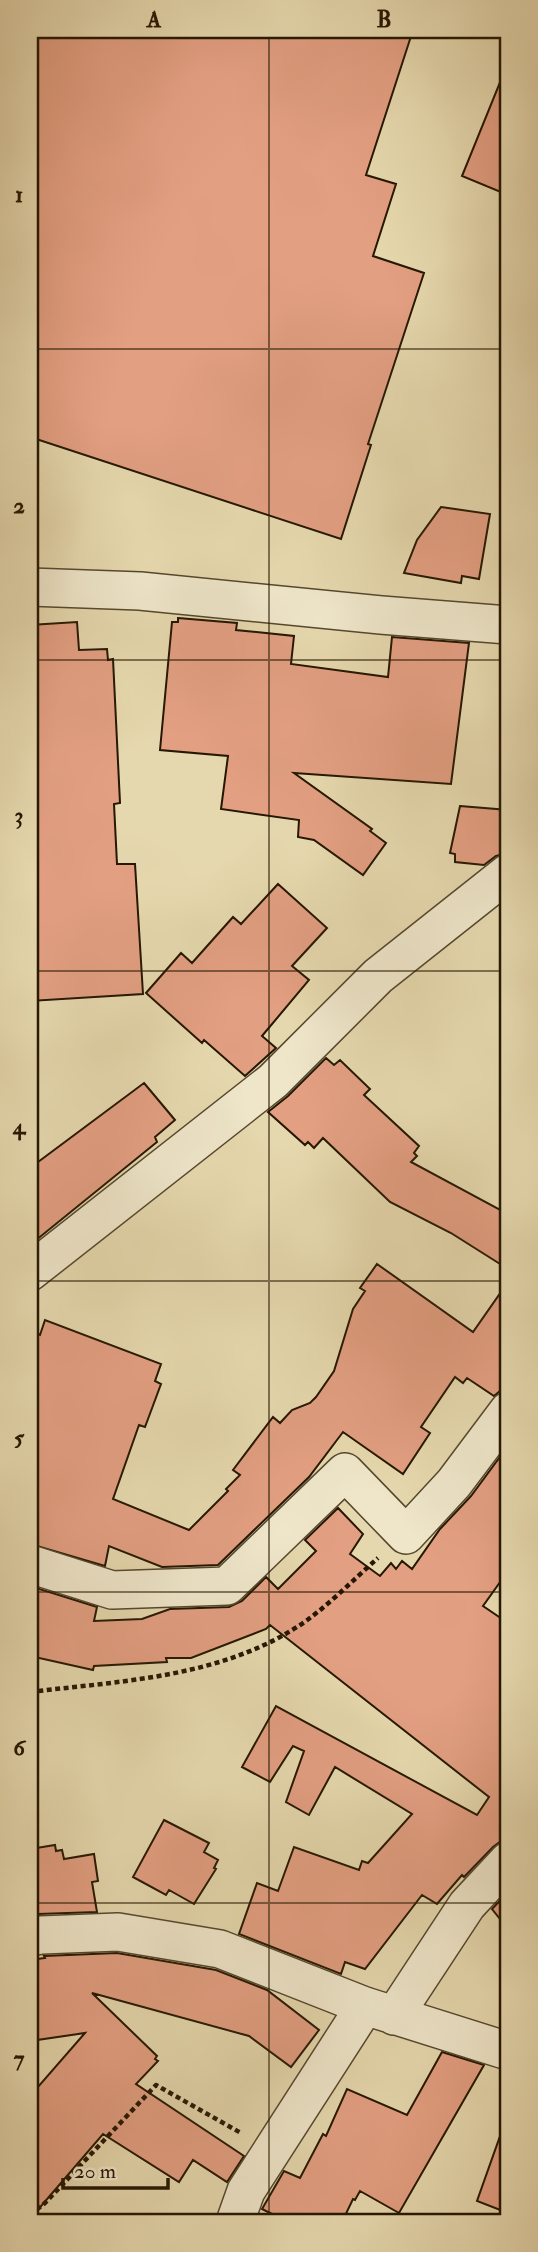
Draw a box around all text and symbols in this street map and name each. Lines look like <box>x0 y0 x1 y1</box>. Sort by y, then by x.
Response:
text: A <box>146 5 162 34</box>
text: B <box>376 5 392 34</box>
text: 1 <box>15 180 23 209</box>
text: 2 <box>13 491 25 520</box>
text: 3 <box>15 801 23 830</box>
text: 4 <box>12 1112 27 1141</box>
text: 5 <box>14 1423 25 1452</box>
text: 6 <box>13 1733 27 1762</box>
text: 7 <box>14 2044 25 2073</box>
scale bar <box>63 2147 168 2191</box>
text: 20 m <box>74 2158 116 2185</box>

